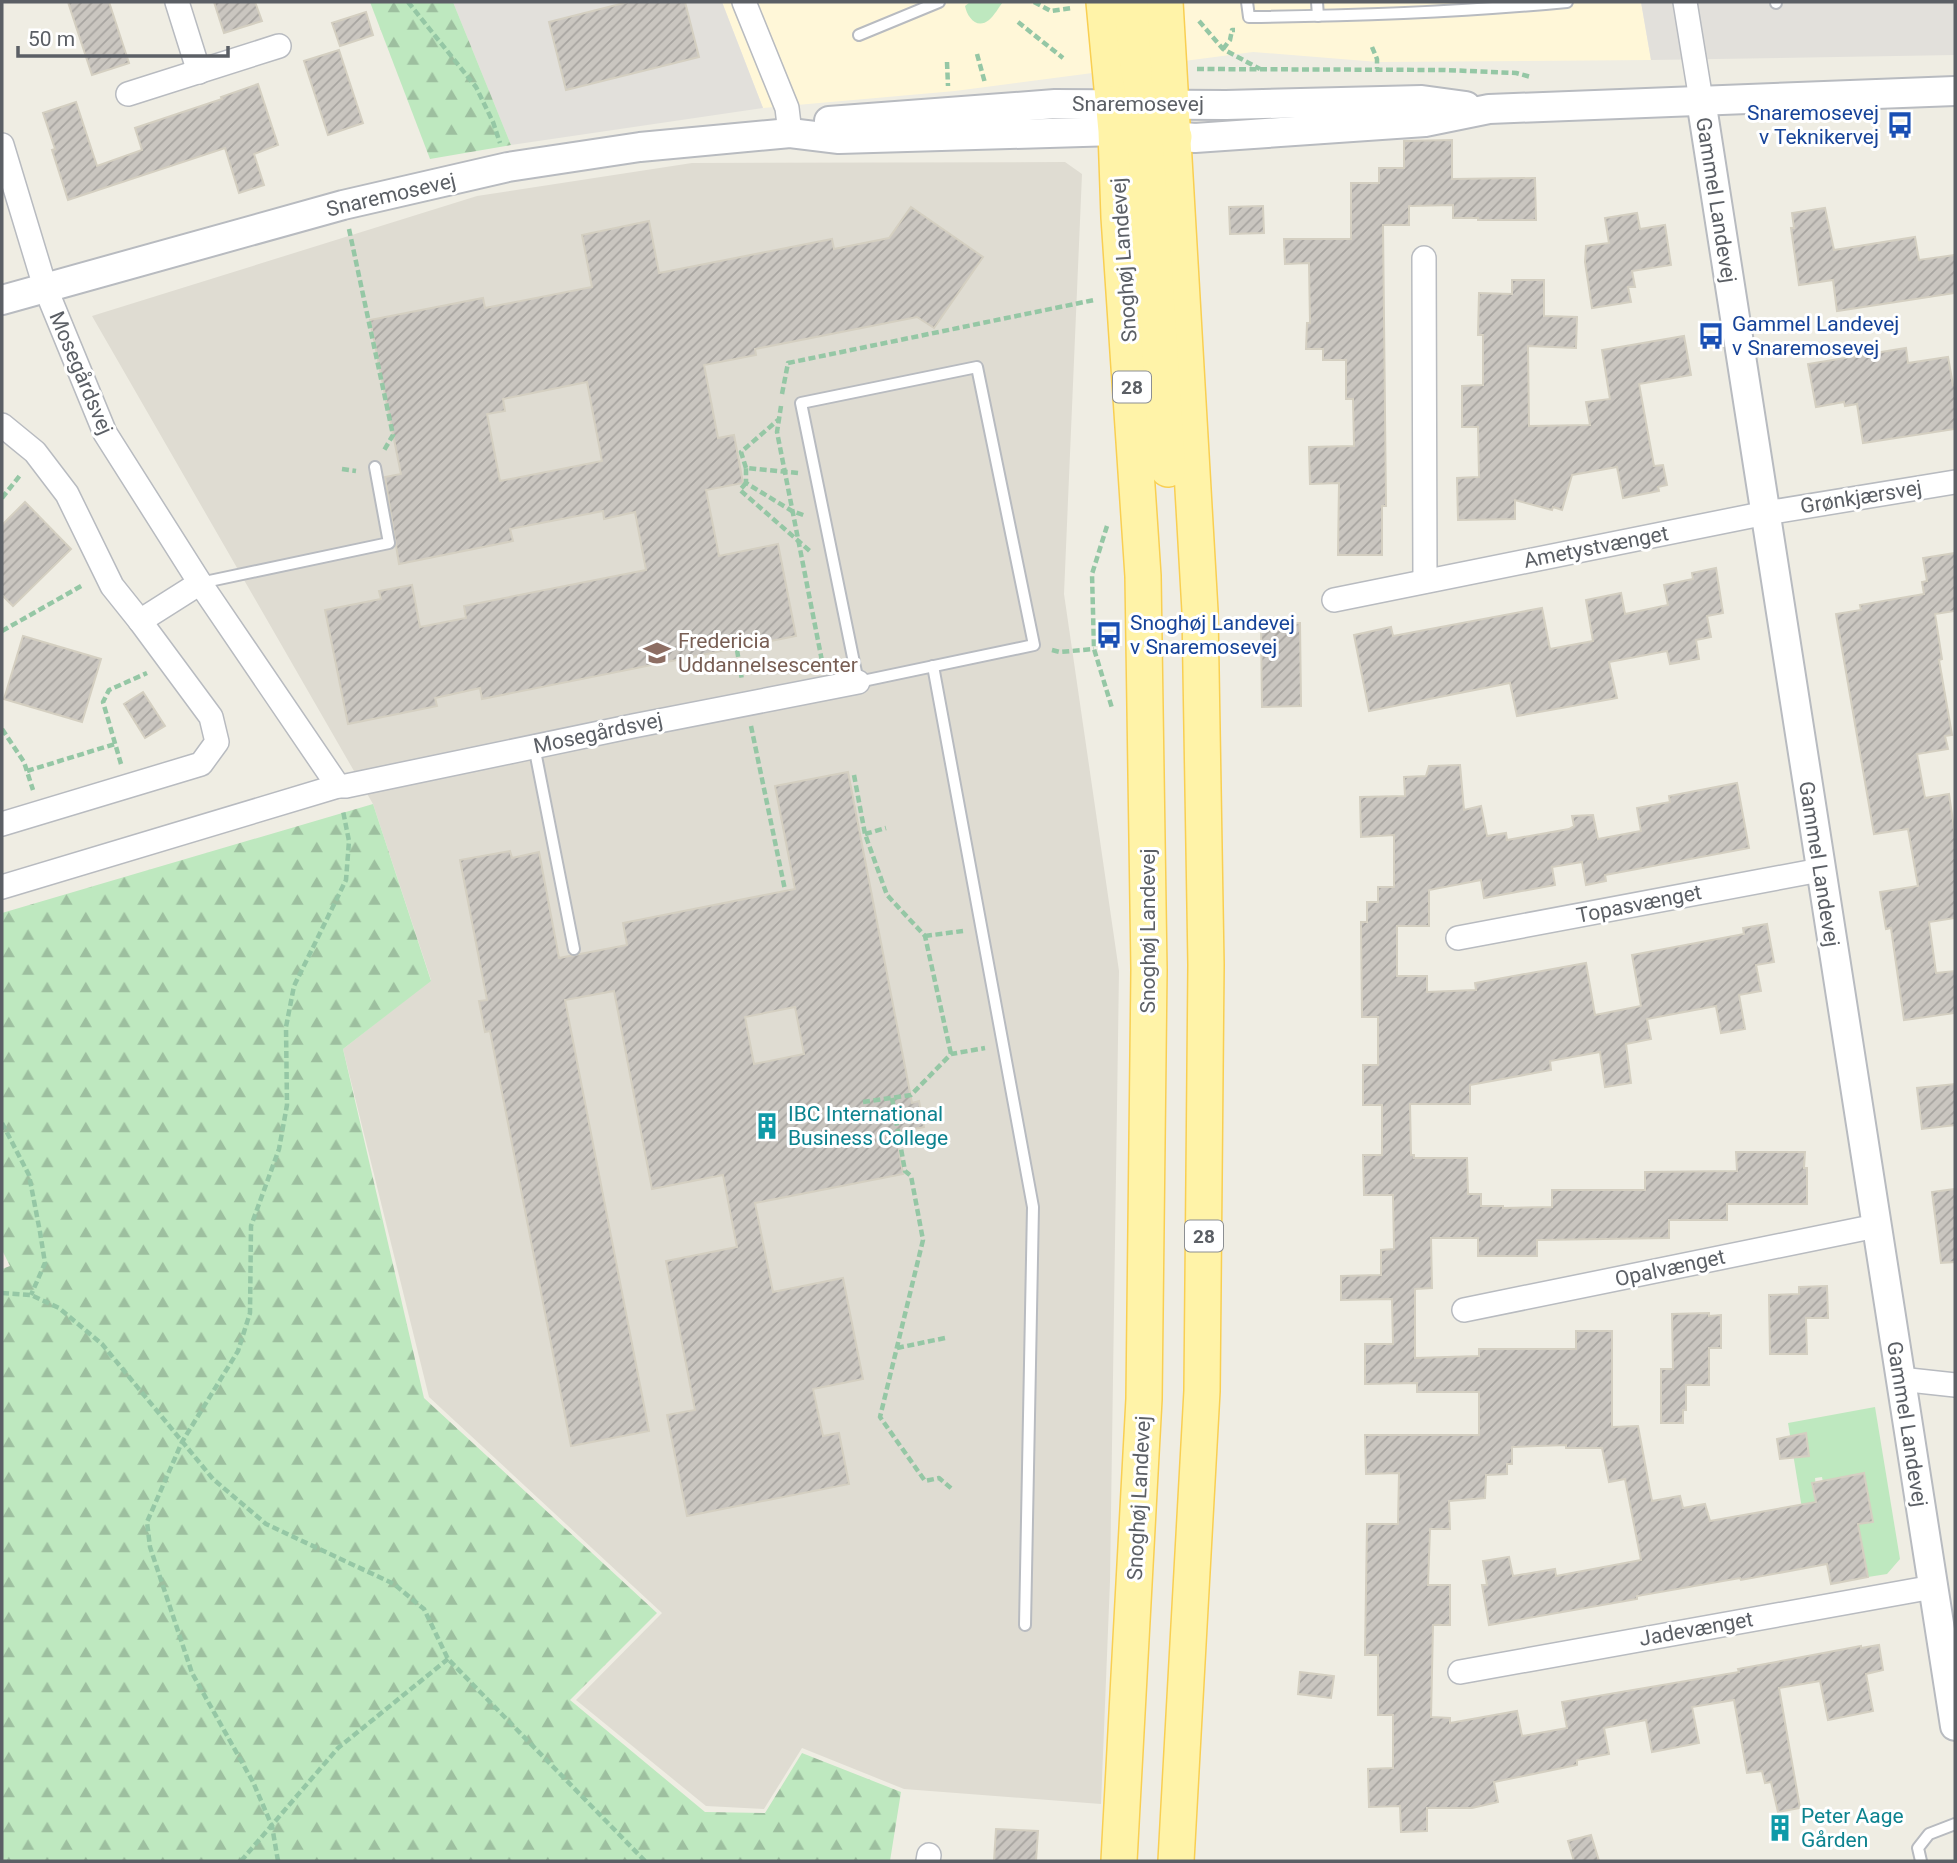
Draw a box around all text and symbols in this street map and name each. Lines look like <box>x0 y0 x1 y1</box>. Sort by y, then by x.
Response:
scale bar <box>18 14 228 58</box>
text: 50 m <box>28 27 75 51</box>
street label: Snaremosevej <box>1072 92 1204 116</box>
place label: Snaremosevej v Teknikervej <box>1747 101 1879 149</box>
bus stop icon: Snaremosevej v Teknikervej <box>1885 110 1915 140</box>
street label: Gammel Landevej <box>1691 115 1741 285</box>
street label: Snaremosevej <box>324 168 458 222</box>
street label: Snoghøj Landevej <box>1106 177 1142 343</box>
street label: Mosegårdsvej <box>44 308 118 438</box>
place label: Gammel Landevej v Snaremosevej <box>1732 312 1899 360</box>
bus stop icon: Gammel Landevej v Snaremosevej <box>1696 321 1726 351</box>
road number: 28 <box>1113 372 1151 402</box>
street label: Grønkjærsvej <box>1799 476 1923 518</box>
street label: Ametystvænget <box>1522 521 1671 573</box>
place label: Snoghøj Landevej v Snaremosevej <box>1130 611 1295 659</box>
bus stop icon: Snoghøj Landevej v Snaremosevej <box>1094 620 1124 650</box>
place label: Fredericia Uddannelsescenter <box>678 629 858 677</box>
school or university icon: Fredericia Uddannelsescenter <box>642 638 672 668</box>
street label: Mosegårdsvej <box>531 708 665 758</box>
street label: Gammel Landevej <box>1794 779 1844 949</box>
street label: Snoghøj Landevej <box>1136 849 1160 1013</box>
street label: Topasvænget <box>1574 880 1704 928</box>
place label: IBC International Business College <box>788 1102 948 1150</box>
building icon: IBC International Business College <box>752 1111 782 1141</box>
road number: 28 <box>1185 1220 1223 1252</box>
street label: Opalvænget <box>1613 1245 1727 1291</box>
street label: Gammel Landevej <box>1882 1339 1932 1509</box>
street label: Snoghøj Landevej <box>1123 1415 1155 1581</box>
street label: Jadevænget <box>1637 1607 1755 1651</box>
place label: Peter Aage Gården <box>1801 1804 1904 1852</box>
building icon: Peter Aage Gården <box>1765 1813 1795 1843</box>

